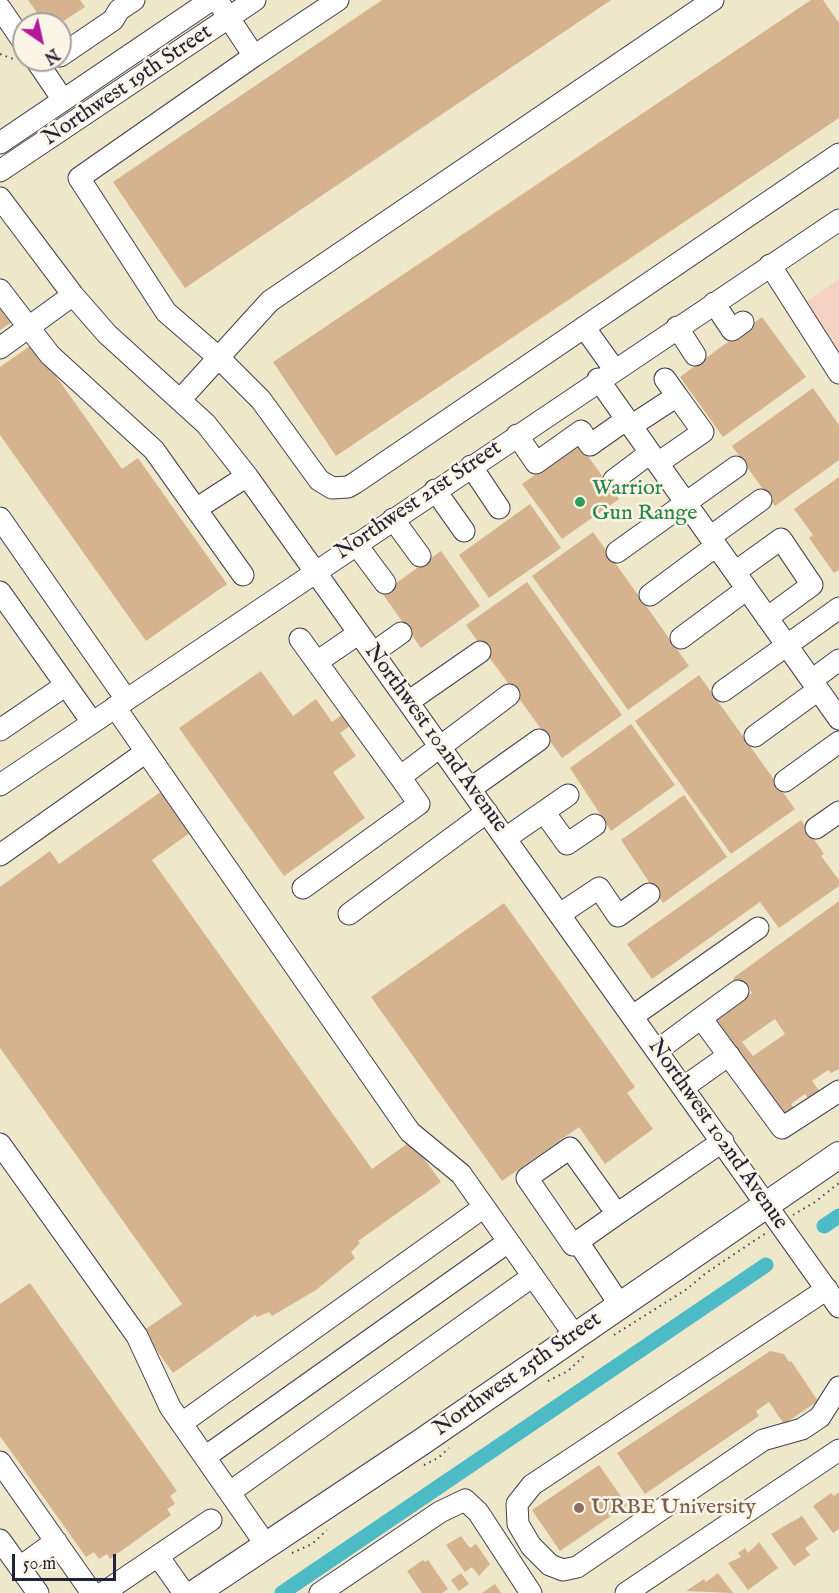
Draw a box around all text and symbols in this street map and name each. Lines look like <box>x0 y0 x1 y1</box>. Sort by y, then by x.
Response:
north arrow <box>12 12 72 72</box>
street label: Northwest 19th Street <box>38 20 218 152</box>
street label: Northwest 21st Street <box>331 436 507 566</box>
place label: Warrior Gun Range <box>592 476 697 528</box>
marker: Warrior Gun Range <box>573 495 587 509</box>
street label: Northwest 102nd Avenue <box>358 640 512 838</box>
street label: Northwest 102nd Avenue <box>641 1035 793 1235</box>
street label: Northwest 25th Street <box>429 1307 607 1443</box>
place label: URBE University <box>591 1495 756 1521</box>
marker: URBE University <box>572 1501 586 1515</box>
scale bar <box>15 1542 118 1580</box>
text: 50 m <box>23 1553 56 1576</box>

